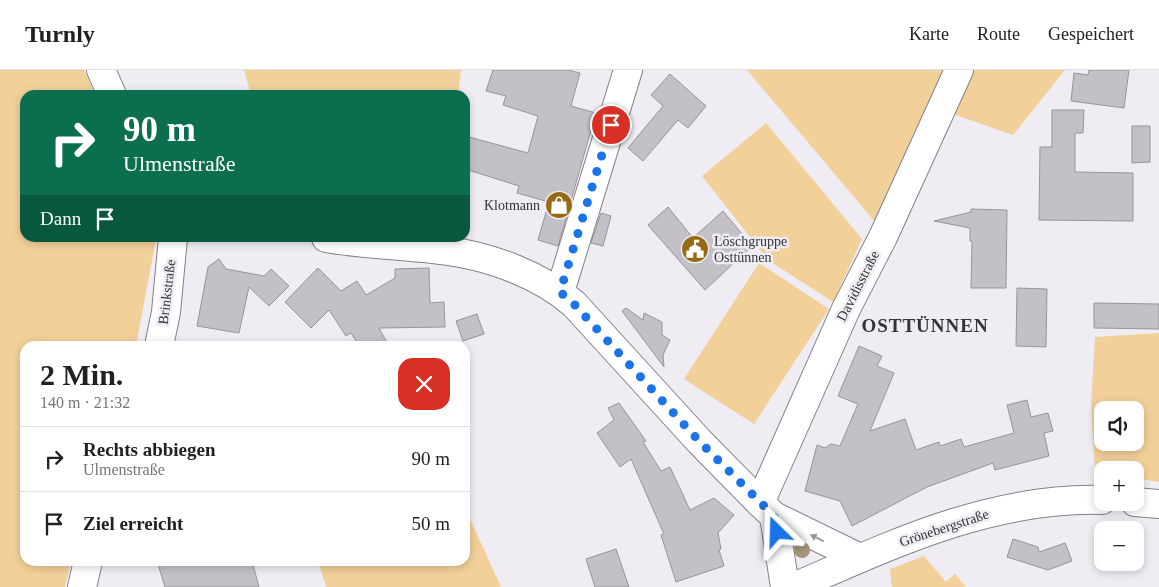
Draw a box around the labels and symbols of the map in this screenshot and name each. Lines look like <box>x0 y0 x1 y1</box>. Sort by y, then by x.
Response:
pin <box>590 104 632 146</box>
shop icon: Klotmann <box>544 190 574 220</box>
place label: Klotmann <box>484 198 540 213</box>
public building icon: Löschgruppe Osttünnen <box>680 234 710 264</box>
place label: Löschgruppe Osttünnen <box>714 234 787 265</box>
street label: Davidisstraße <box>834 248 882 324</box>
street label: Brinkstraße <box>156 259 178 325</box>
district label: OSTTÜNNEN <box>861 315 989 336</box>
position arrow <box>750 505 802 557</box>
street label: Grönebergstraße <box>897 506 991 550</box>
one-way arrow <box>810 534 824 542</box>

